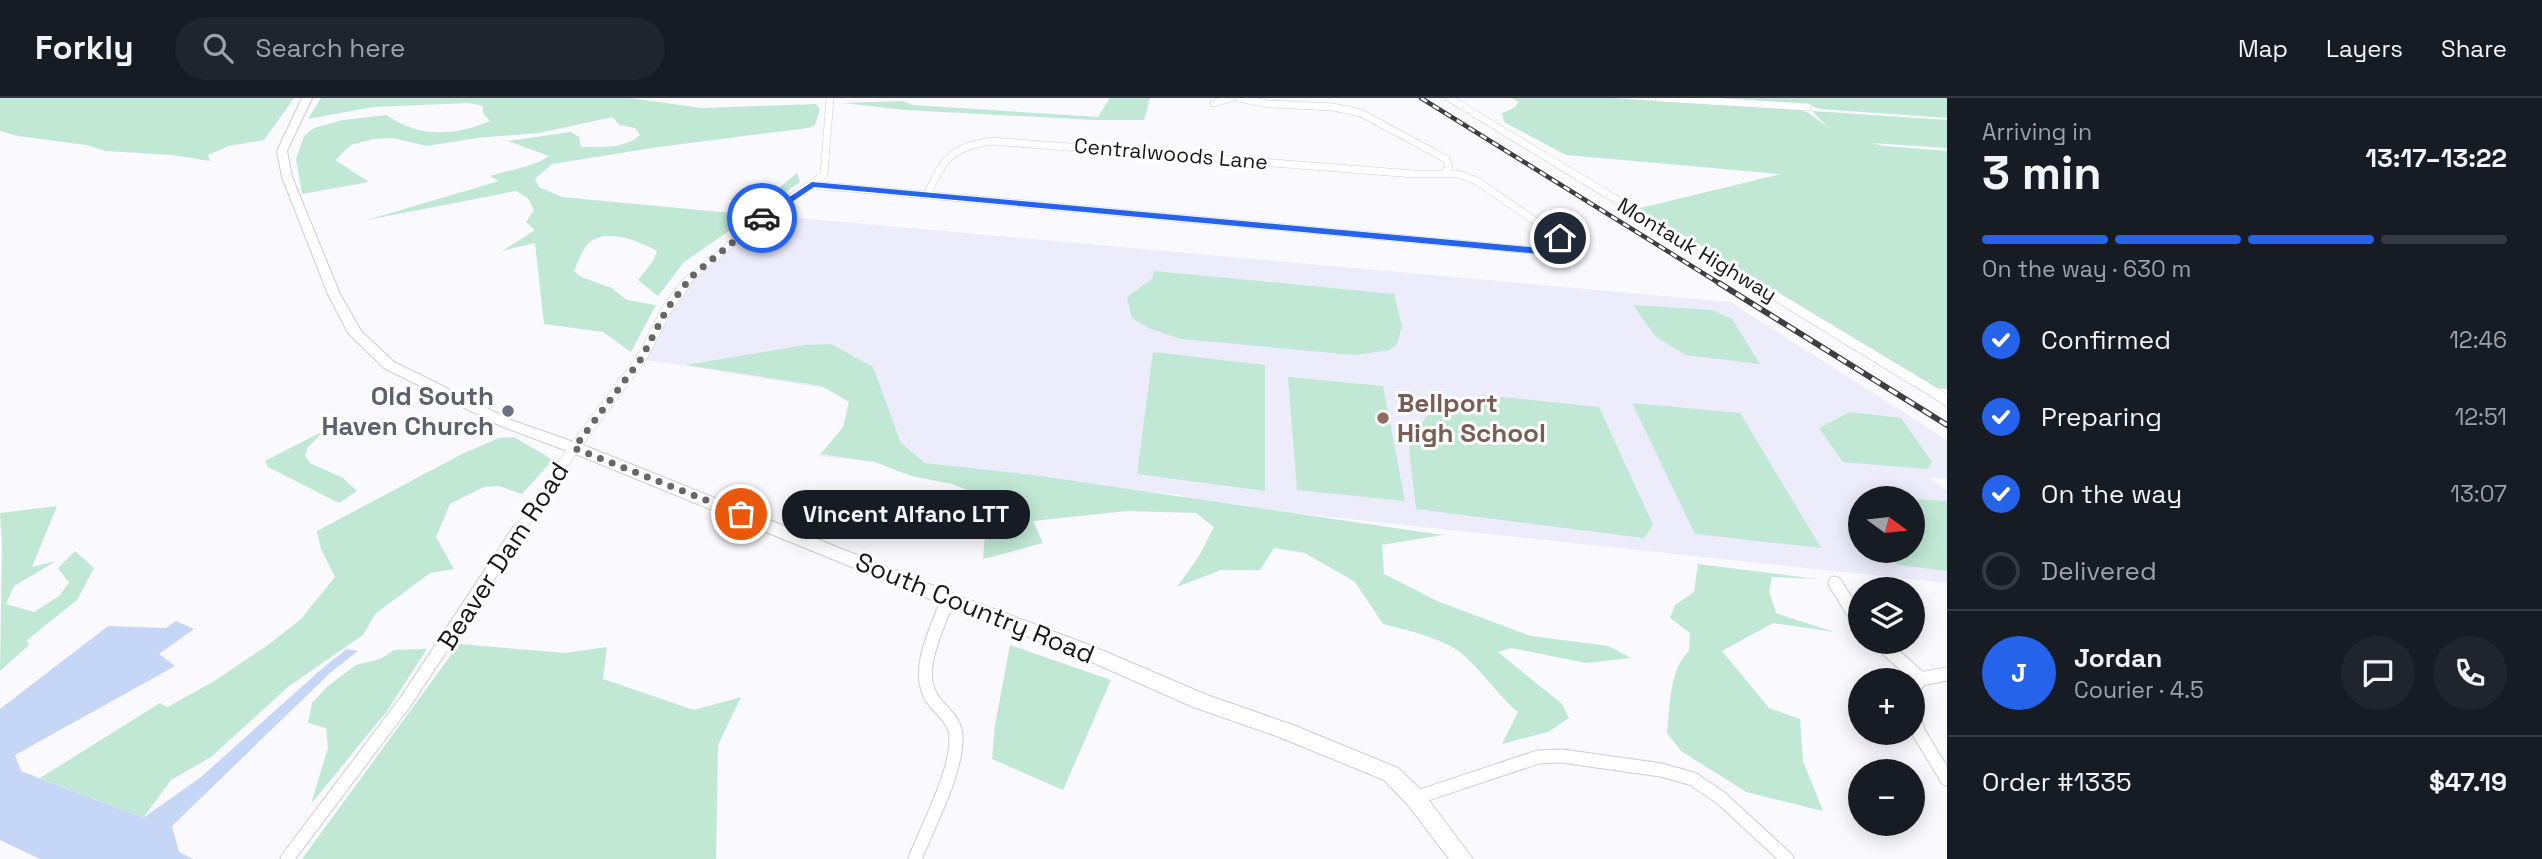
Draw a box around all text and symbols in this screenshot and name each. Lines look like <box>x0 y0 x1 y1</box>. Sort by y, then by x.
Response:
search box <box>175 17 665 80</box>
text: Forkly <box>35 27 133 69</box>
icon: search <box>199 29 237 67</box>
text: Search here <box>255 31 405 65</box>
text: Map <box>2238 33 2288 64</box>
text: Layers <box>2326 33 2403 64</box>
text: Share <box>2441 33 2507 64</box>
text: Arriving in <box>1982 117 2092 147</box>
street label: Centralwoods Lane <box>1073 132 1269 175</box>
text: 13:17–13:22 <box>2365 141 2507 175</box>
text: 3 min <box>1982 144 2102 202</box>
courier <box>727 183 797 253</box>
street label: Montauk Highway <box>1613 191 1782 308</box>
icon: car <box>743 199 781 237</box>
pin <box>1530 208 1590 268</box>
icon: home <box>1541 219 1579 257</box>
text: On the way · 630 m <box>1982 254 2191 284</box>
icon: check <box>1982 321 2020 359</box>
text: Confirmed <box>2041 323 2171 357</box>
text: 12:46 <box>2449 325 2507 355</box>
place label: Old South Haven Church <box>321 379 494 443</box>
place label: Bellport High School <box>1397 386 1546 450</box>
icon: check <box>1982 398 2020 436</box>
text: Preparing <box>2041 400 2162 434</box>
text: 12:51 <box>2455 402 2507 432</box>
marker: Old South Haven Church <box>500 403 516 419</box>
marker: Bellport High School <box>1375 410 1391 426</box>
street label: Beaver Dam Road <box>430 456 576 656</box>
icon: check <box>1982 475 2020 513</box>
text: On the way <box>2041 477 2182 511</box>
text: 13:07 <box>2450 479 2507 509</box>
pin <box>711 484 771 544</box>
north arrow <box>1848 486 1925 564</box>
map controls <box>1848 486 1925 836</box>
callout: Vincent Alfano LTT <box>783 490 1032 538</box>
icon: bag <box>722 495 760 533</box>
text: Vincent Alfano LTT <box>803 499 1009 529</box>
street label: South Country Road <box>850 544 1100 672</box>
text: Delivered <box>2041 554 2157 588</box>
button: layers <box>1848 577 1925 654</box>
button: chat <box>2341 636 2415 710</box>
button: phone <box>2433 636 2507 710</box>
text: Jordan <box>2074 641 2162 675</box>
text: J <box>2011 656 2027 690</box>
button: + <box>1848 668 1925 745</box>
text: Courier · 4.5 <box>2074 675 2204 705</box>
button: − <box>1848 759 1925 836</box>
text: Order #1335 <box>1982 765 2132 799</box>
text: $47.19 <box>2429 765 2507 799</box>

